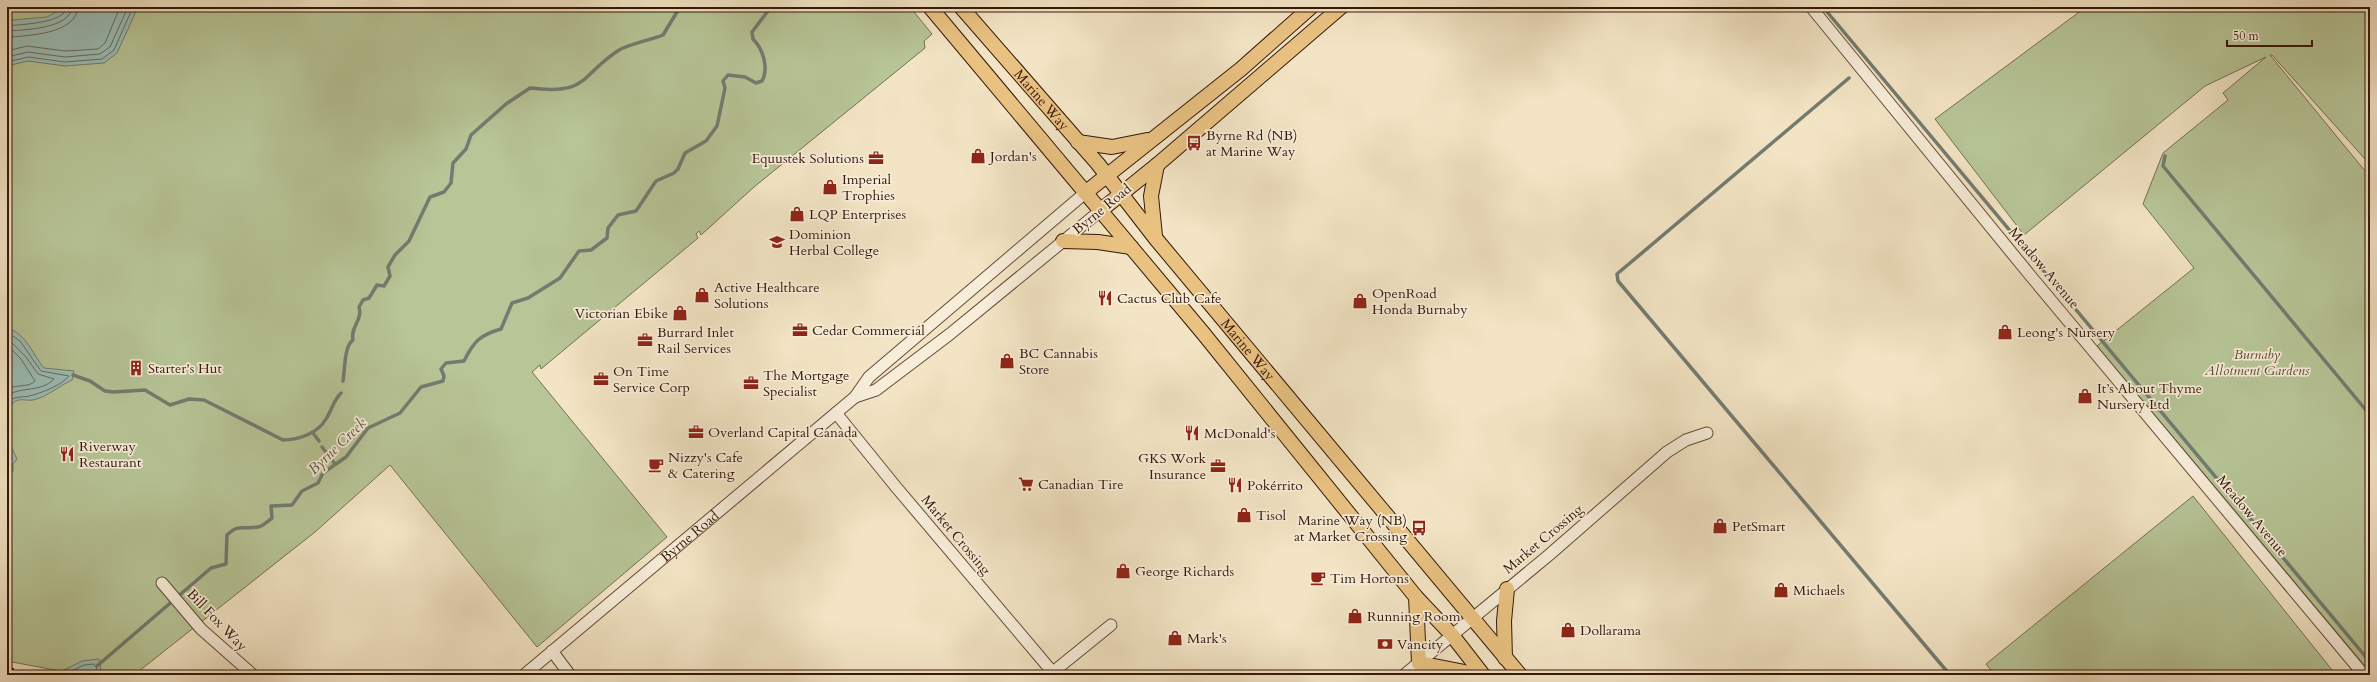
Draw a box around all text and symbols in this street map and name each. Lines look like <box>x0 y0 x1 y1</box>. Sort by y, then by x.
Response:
scale bar <box>2227 22 2312 48</box>
text: 50 m <box>2233 28 2260 44</box>
street label: Marine Way <box>1010 65 1074 135</box>
place label: Byrne Rd (NB) at Marine Way <box>1206 126 1297 161</box>
bus stop icon: Byrne Rd (NB) at Marine Way <box>1185 134 1203 152</box>
shop icon: Jordan's <box>969 147 987 165</box>
place label: Jordan's <box>988 147 1037 166</box>
place label: Equustek Solutions <box>751 149 864 168</box>
office icon: Equustek Solutions <box>867 149 885 167</box>
place label: Imperial Trophies <box>842 170 895 205</box>
shop icon: Imperial Trophies <box>821 178 839 196</box>
street label: Byrne Road <box>1068 179 1136 239</box>
shop icon: LQP Enterprises <box>788 205 806 223</box>
place label: LQP Enterprises <box>809 205 907 224</box>
street label: Meadow Avenue <box>2004 223 2084 313</box>
place label: Dominion Herbal College <box>789 225 879 260</box>
school or university icon: Dominion Herbal College <box>768 233 786 251</box>
place label: Active Healthcare Solutions <box>714 278 820 313</box>
place label: OpenRoad Honda Burnaby <box>1372 284 1468 319</box>
shop icon: Active Healthcare Solutions <box>693 286 711 304</box>
restaurant icon: Cactus Club Cafe <box>1096 289 1114 307</box>
place label: Cactus Club Cafe <box>1117 289 1221 308</box>
shop icon: OpenRoad Honda Burnaby <box>1351 292 1369 310</box>
place label: Victorian Ebike <box>575 304 668 323</box>
shop icon: Victorian Ebike <box>671 304 689 322</box>
street label: Marine Way <box>1217 314 1280 385</box>
office icon: Cedar Commercial <box>791 321 809 339</box>
place label: Cedar Commercial <box>812 321 925 340</box>
place label: Burrard Inlet Rail Services <box>657 323 734 358</box>
shop icon: Leong's Nursery <box>1996 323 2014 341</box>
place label: Leong's Nursery <box>2017 323 2116 342</box>
office icon: Burrard Inlet Rail Services <box>636 331 654 349</box>
place label: BC Cannabis Store <box>1019 344 1098 379</box>
park label: Burnaby Allotment Gardens <box>2203 345 2310 380</box>
shop icon: BC Cannabis Store <box>998 352 1016 370</box>
building icon: Starter's Hut <box>127 359 145 377</box>
place label: Starter's Hut <box>148 359 222 378</box>
place label: On Time Service Corp <box>613 362 690 397</box>
place label: The Mortgage Specialist <box>763 366 849 401</box>
office icon: On Time Service Corp <box>592 370 610 388</box>
office icon: The Mortgage Specialist <box>742 374 760 392</box>
place label: It’s About Thyme Nursery Ltd <box>2097 379 2202 414</box>
shop icon: It’s About Thyme Nursery Ltd <box>2076 387 2094 405</box>
water label: Byrne Creek <box>303 413 371 479</box>
office icon: Overland Capital Canada <box>687 423 705 441</box>
place label: Overland Capital Canada <box>708 423 858 442</box>
restaurant icon: McDonald's <box>1183 424 1201 442</box>
place label: McDonald's <box>1204 424 1276 443</box>
place label: Riverway Restaurant <box>79 437 142 472</box>
restaurant icon: Riverway Restaurant <box>58 445 76 463</box>
place label: Nizzy's Cafe & Catering <box>668 448 743 483</box>
place label: GKS Work Insurance <box>1138 449 1207 484</box>
cafe icon: Nizzy's Cafe & Catering <box>647 456 665 474</box>
office icon: GKS Work Insurance <box>1209 457 1227 475</box>
street label: Meadow Avenue <box>2212 471 2292 561</box>
supermarket icon: Canadian Tire <box>1017 475 1035 493</box>
place label: Canadian Tire <box>1038 475 1124 494</box>
restaurant icon: Pokérrito <box>1226 476 1244 494</box>
place label: Pokérrito <box>1247 476 1303 495</box>
street label: Market Crossing <box>917 491 995 579</box>
street label: Market Crossing <box>1499 500 1587 578</box>
street label: Byrne Road <box>656 506 723 566</box>
shop icon: Tisol <box>1235 506 1253 524</box>
place label: Tisol <box>1256 506 1286 525</box>
place label: Marine Way (NB) at Market Crossing <box>1294 511 1407 546</box>
shop icon: PetSmart <box>1711 517 1729 535</box>
place label: PetSmart <box>1732 517 1786 536</box>
bus stop icon: Marine Way (NB) at Market Crossing <box>1410 519 1428 537</box>
shop icon: George Richards <box>1114 562 1132 580</box>
place label: George Richards <box>1135 562 1234 581</box>
cafe icon: Tim Hortons <box>1309 569 1327 587</box>
place label: Tim Hortons <box>1330 569 1409 588</box>
shop icon: Michaels <box>1772 581 1790 599</box>
place label: Michaels <box>1793 581 1845 600</box>
street label: Bill Fox Way <box>183 585 252 656</box>
shop icon: Running Room <box>1346 607 1364 625</box>
place label: Running Room <box>1367 607 1461 626</box>
shop icon: Dollarama <box>1559 621 1577 639</box>
place label: Dollarama <box>1580 621 1641 640</box>
shop icon: Mark's <box>1166 629 1184 647</box>
place label: Mark's <box>1187 629 1227 648</box>
bank icon: Vancity <box>1376 635 1394 653</box>
place label: Vancity <box>1397 635 1444 654</box>

